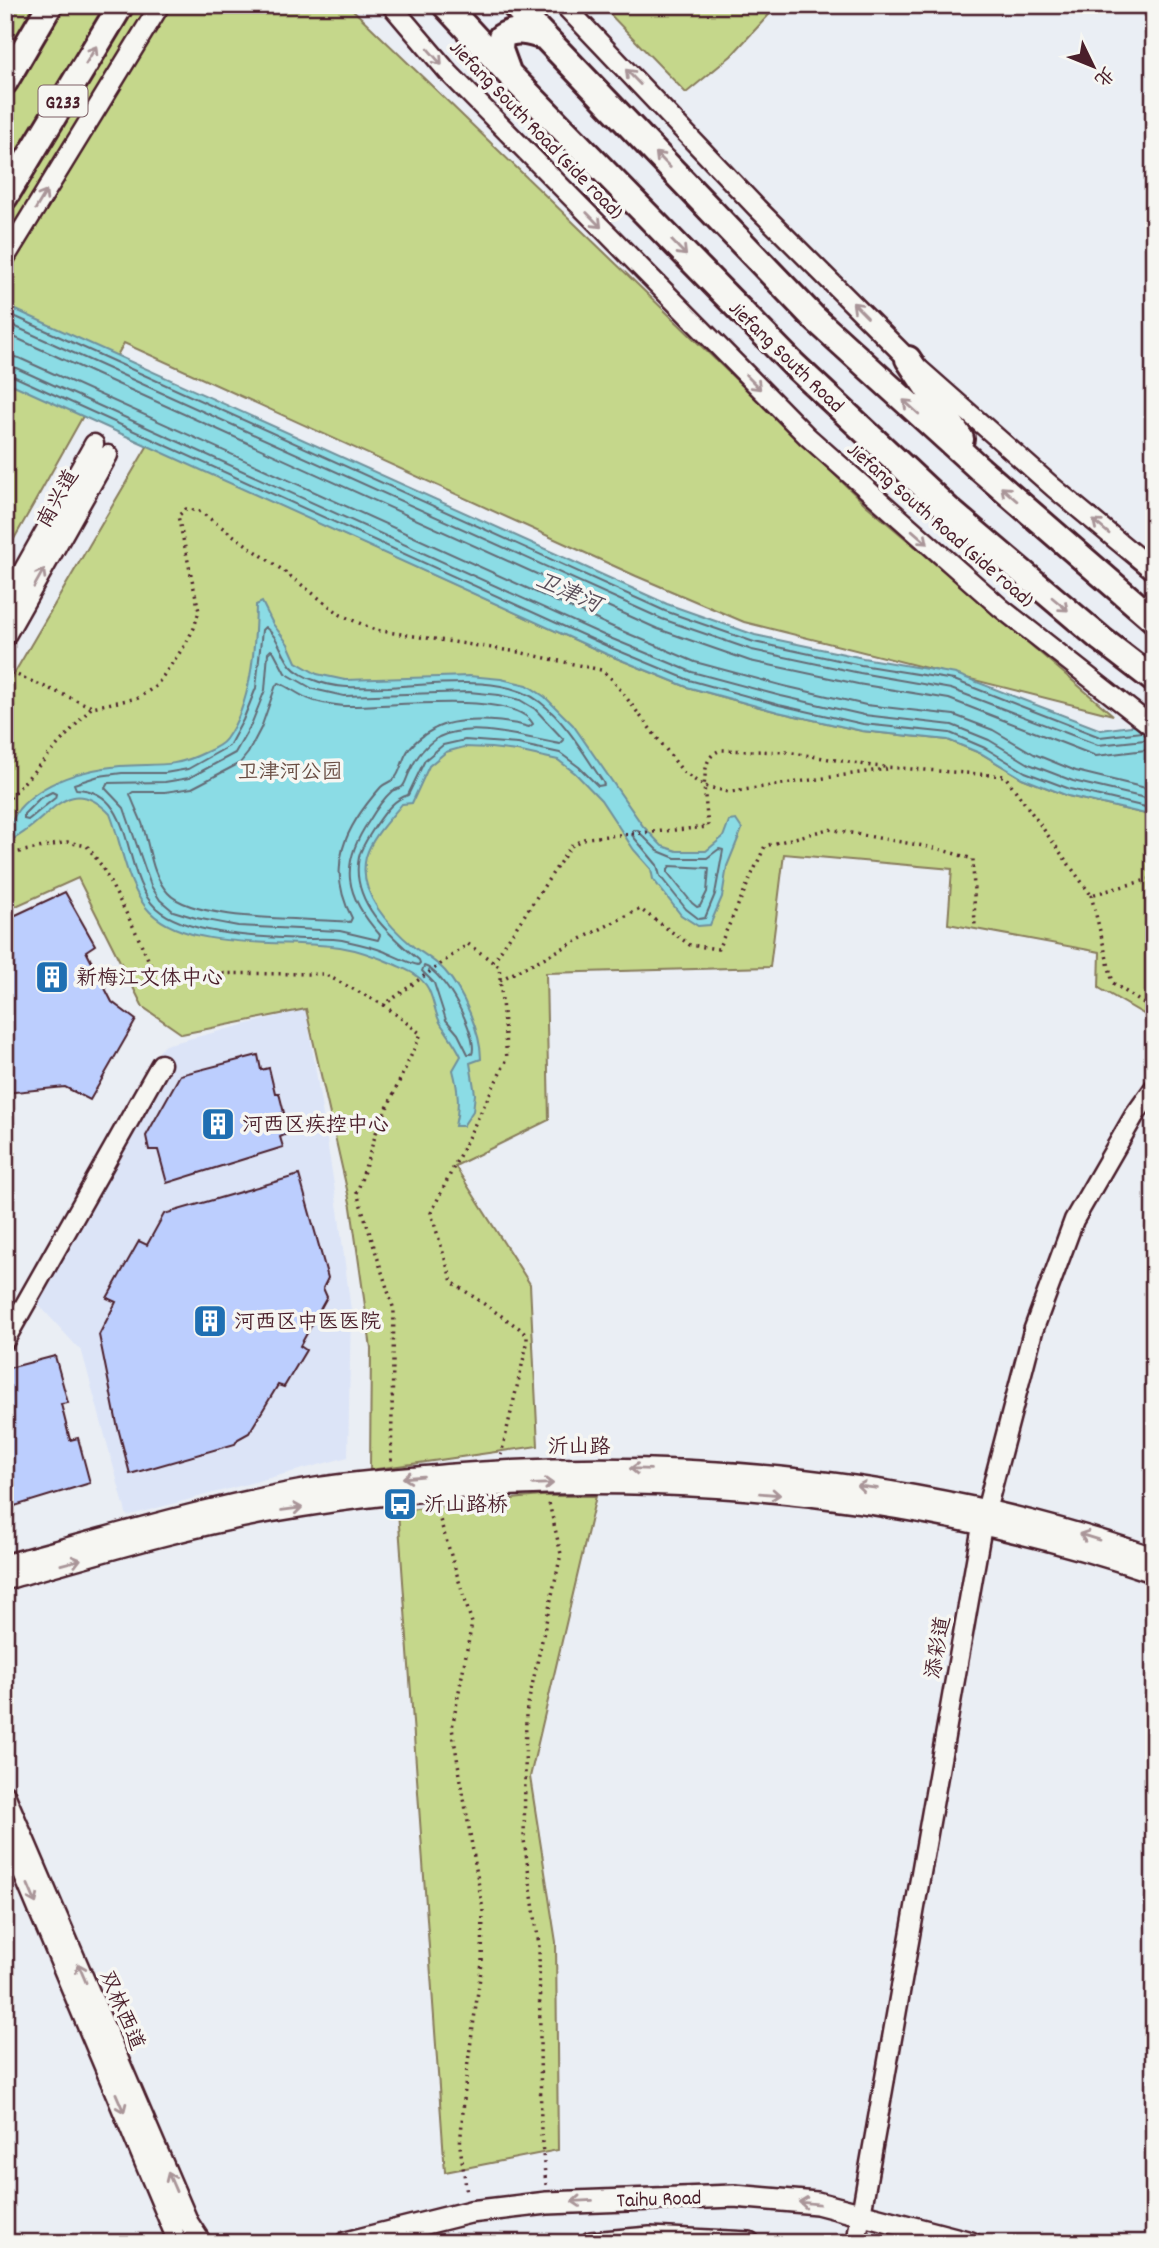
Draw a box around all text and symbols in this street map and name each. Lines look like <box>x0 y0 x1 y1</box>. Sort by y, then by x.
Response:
north arrow <box>1058 32 1128 102</box>
street label: Jiefang South Road (side road) <box>441 35 629 228</box>
one-way arrow <box>84 45 98 65</box>
one-way arrow <box>427 48 443 66</box>
text: 北 <box>1087 59 1119 91</box>
one-way arrow <box>624 69 641 86</box>
road number: G233 <box>38 86 88 116</box>
one-way arrow <box>654 152 671 169</box>
one-way arrow <box>34 191 48 211</box>
one-way arrow <box>585 212 602 229</box>
one-way arrow <box>671 240 688 257</box>
street label: Jiefang South Road <box>720 295 850 421</box>
one-way arrow <box>851 302 868 319</box>
one-way arrow <box>745 374 762 391</box>
one-way arrow <box>903 399 921 415</box>
street label: Jiefang South Road (side road) <box>839 436 1039 616</box>
street label: 南兴道 <box>31 465 88 534</box>
one-way arrow <box>1000 486 1018 502</box>
one-way arrow <box>1093 519 1111 535</box>
one-way arrow <box>911 529 929 545</box>
water label: 卫津河 <box>529 565 609 625</box>
one-way arrow <box>32 568 46 588</box>
one-way arrow <box>1051 596 1069 612</box>
park label: 卫津河公园 <box>238 759 343 789</box>
building icon: 新梅江文体中心 <box>33 958 71 996</box>
place label: 新梅江文体中心 <box>76 965 223 995</box>
building icon: 河西区疾控中心 <box>199 1105 237 1143</box>
place label: 河西区疾控中心 <box>242 1112 389 1142</box>
building icon: 河西区中医医院 <box>191 1302 229 1340</box>
place label: 河西区中医医院 <box>234 1309 381 1339</box>
street label: 沂山路 <box>548 1434 611 1464</box>
one-way arrow <box>629 1462 652 1475</box>
one-way arrow <box>402 1471 425 1484</box>
one-way arrow <box>531 1478 554 1491</box>
one-way arrow <box>856 1480 879 1493</box>
bus stop icon: 沂山路桥 <box>381 1485 419 1523</box>
one-way arrow <box>758 1487 781 1500</box>
place label: 沂山路桥 <box>424 1492 508 1522</box>
one-way arrow <box>280 1502 303 1515</box>
one-way arrow <box>1078 1530 1100 1543</box>
one-way arrow <box>60 1554 82 1567</box>
street label: 添彩道 <box>920 1614 960 1681</box>
one-way arrow <box>26 1882 39 1904</box>
one-way arrow <box>75 1962 88 1984</box>
street label: 双林西道 <box>90 1967 150 2056</box>
one-way arrow <box>114 2092 127 2114</box>
one-way arrow <box>164 2171 177 2193</box>
street label: Taihu Road <box>616 2185 702 2217</box>
one-way arrow <box>571 2194 594 2207</box>
one-way arrow <box>798 2196 821 2209</box>

